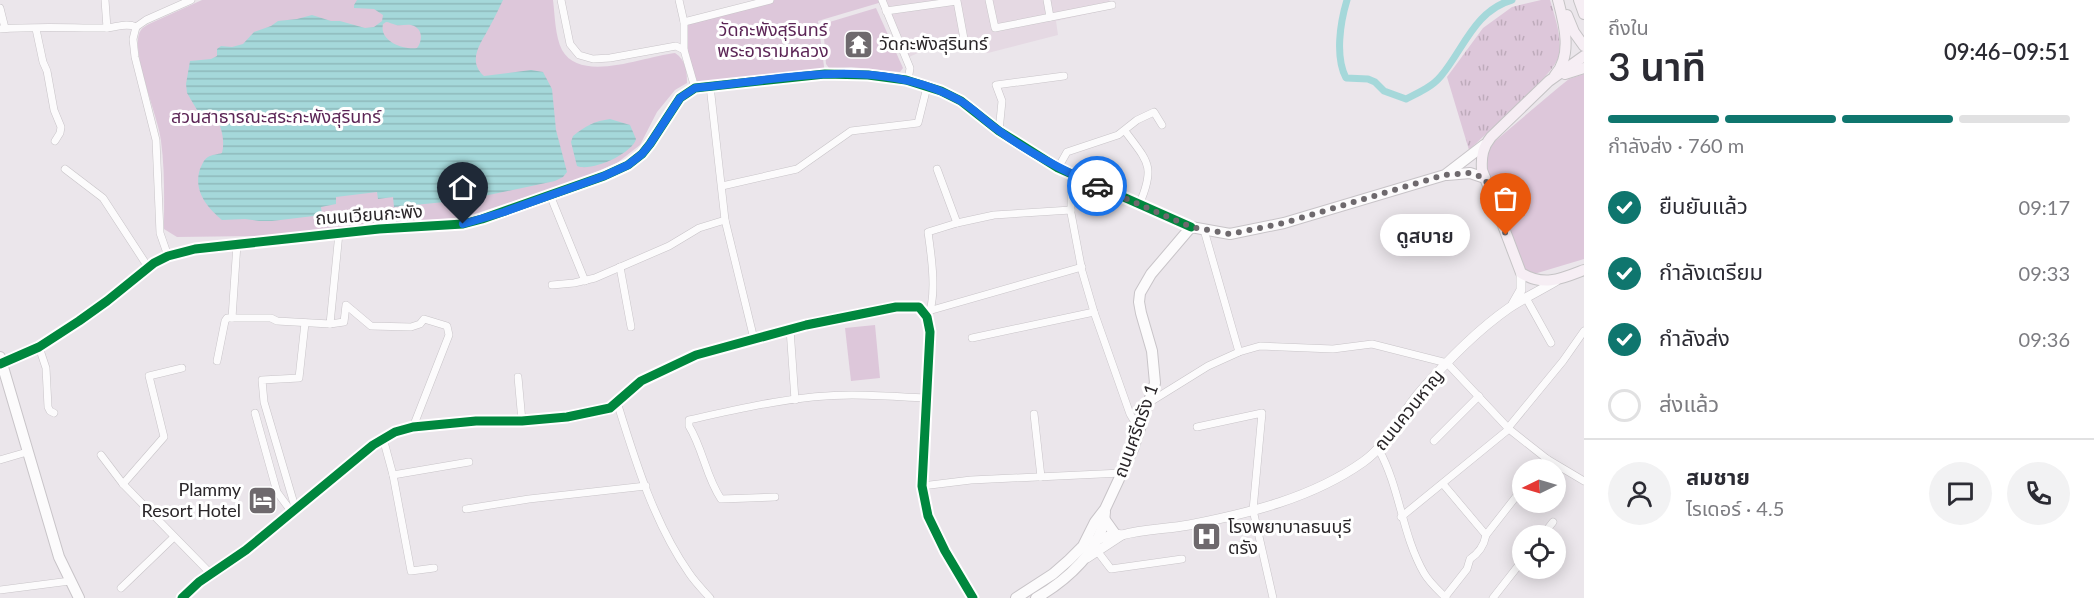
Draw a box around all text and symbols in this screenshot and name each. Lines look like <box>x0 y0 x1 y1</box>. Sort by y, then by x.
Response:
text: ถึงใน <box>1608 15 1649 39</box>
park label: วัดกะพังสุรินทร์ พระอารามหลวง <box>717 18 829 61</box>
temple icon: วัดกะพังสุรินทร์ <box>842 28 874 60</box>
place label: วัดกะพังสุรินทร์ <box>879 32 989 55</box>
text: 09:46–09:51 <box>1944 38 2070 65</box>
text: 3 นาที <box>1608 43 1706 89</box>
park label: สวนสาธารณะสระกะพังสุรินทร์ <box>171 105 382 128</box>
text: กำลังส่ง · 760 m <box>1608 133 1744 157</box>
courier <box>1067 156 1127 216</box>
pin <box>437 162 488 224</box>
icon: car <box>1081 170 1114 203</box>
icon: home <box>446 171 479 204</box>
pin <box>1480 173 1531 235</box>
icon: bag <box>1489 182 1522 215</box>
icon: check <box>1608 191 1641 224</box>
text: ยืนยันแล้ว <box>1659 192 1748 219</box>
text: 09:17 <box>2019 195 2070 219</box>
street label: ถนนเวียนกะพัง <box>314 199 423 229</box>
callout: ดูสบาย <box>1380 214 1470 256</box>
text: ดูสบาย <box>1396 223 1454 247</box>
icon: check <box>1608 257 1641 290</box>
text: กำลังเตรียม <box>1659 258 1763 285</box>
text: 09:33 <box>2019 261 2070 285</box>
icon: check <box>1608 323 1641 356</box>
text: กำลังส่ง <box>1659 324 1730 351</box>
text: 09:36 <box>2019 327 2070 351</box>
street label: ถนนควนหาญ <box>1369 364 1448 454</box>
street label: ถนนศรีตรัง 1 <box>1108 381 1162 480</box>
text: ส่งแล้ว <box>1659 390 1719 417</box>
north arrow <box>1512 459 1566 513</box>
map controls <box>1512 459 1566 579</box>
button: person <box>1608 462 1671 525</box>
button: chat <box>1929 462 1992 525</box>
button: phone <box>2007 462 2070 525</box>
text: สมชาย <box>1686 463 1750 490</box>
place label: Plammy Resort Hotel <box>142 478 242 521</box>
hotel icon: Plammy Resort Hotel <box>246 484 278 516</box>
text: ไรเดอร์ · 4.5 <box>1686 496 1784 520</box>
place label: โรงพยาบาลธนบุรี ตรัง <box>1228 515 1351 558</box>
hospital icon: โรงพยาบาลธนบุรี ตรัง <box>1191 521 1223 553</box>
button: locate <box>1512 525 1566 579</box>

